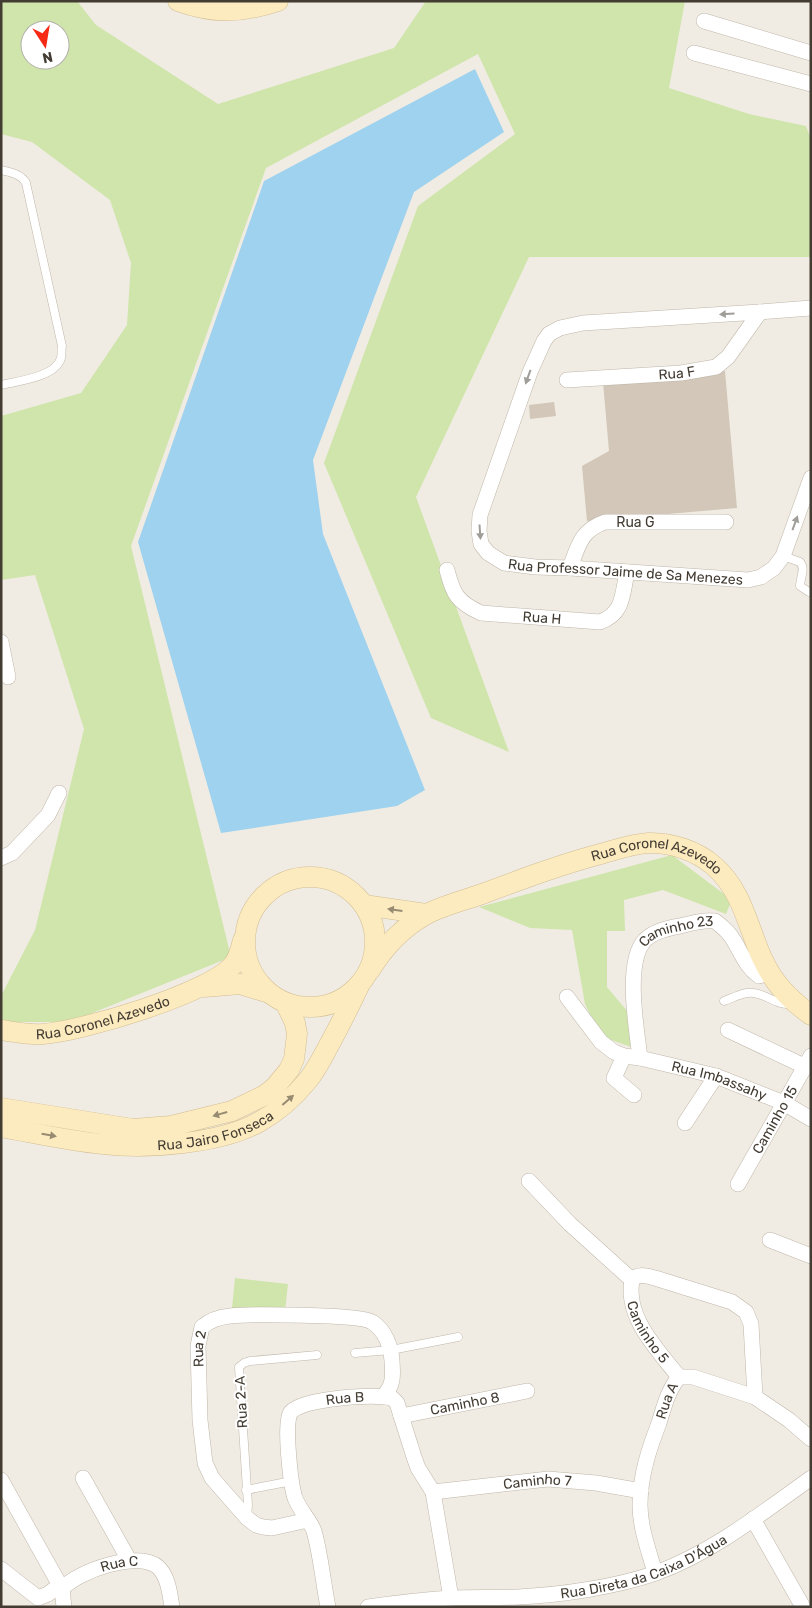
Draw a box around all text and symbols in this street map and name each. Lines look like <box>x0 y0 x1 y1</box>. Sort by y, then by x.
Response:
north arrow <box>20 20 70 70</box>
text: N <box>41 48 54 67</box>
one-way arrow <box>719 310 735 318</box>
street label: Rua F <box>658 363 697 383</box>
one-way arrow <box>524 370 531 385</box>
street label: Rua G <box>616 514 655 531</box>
one-way arrow <box>791 515 799 530</box>
one-way arrow <box>477 524 485 540</box>
street label: Rua Professor Jaime de Sa Menezes <box>507 556 743 589</box>
street label: Rua H <box>522 608 562 628</box>
street label: Rua Coronel Azevedo <box>589 835 726 878</box>
one-way arrow <box>387 905 403 913</box>
street label: Caminho 23 <box>635 913 714 950</box>
street label: Rua Coronel Azevedo <box>35 993 172 1043</box>
street label: Rua Imbassahy <box>670 1058 769 1104</box>
street label: Caminho 15 <box>749 1083 801 1157</box>
one-way arrow <box>281 1094 293 1106</box>
street label: Rua Jairo Fonseca <box>157 1107 277 1154</box>
one-way arrow <box>212 1111 227 1119</box>
one-way arrow <box>42 1132 58 1140</box>
street label: Caminho 5 <box>623 1299 672 1367</box>
street label: Rua 2 <box>189 1329 210 1367</box>
street label: Rua 2-A <box>232 1375 251 1429</box>
street label: Rua A <box>653 1379 682 1421</box>
street label: Rua B <box>325 1389 364 1409</box>
street label: Caminho 8 <box>429 1389 501 1419</box>
street label: Caminho 7 <box>502 1471 572 1493</box>
street label: Rua Direta da Caixa D'Água <box>559 1531 730 1602</box>
street label: Rua C <box>98 1553 139 1576</box>

